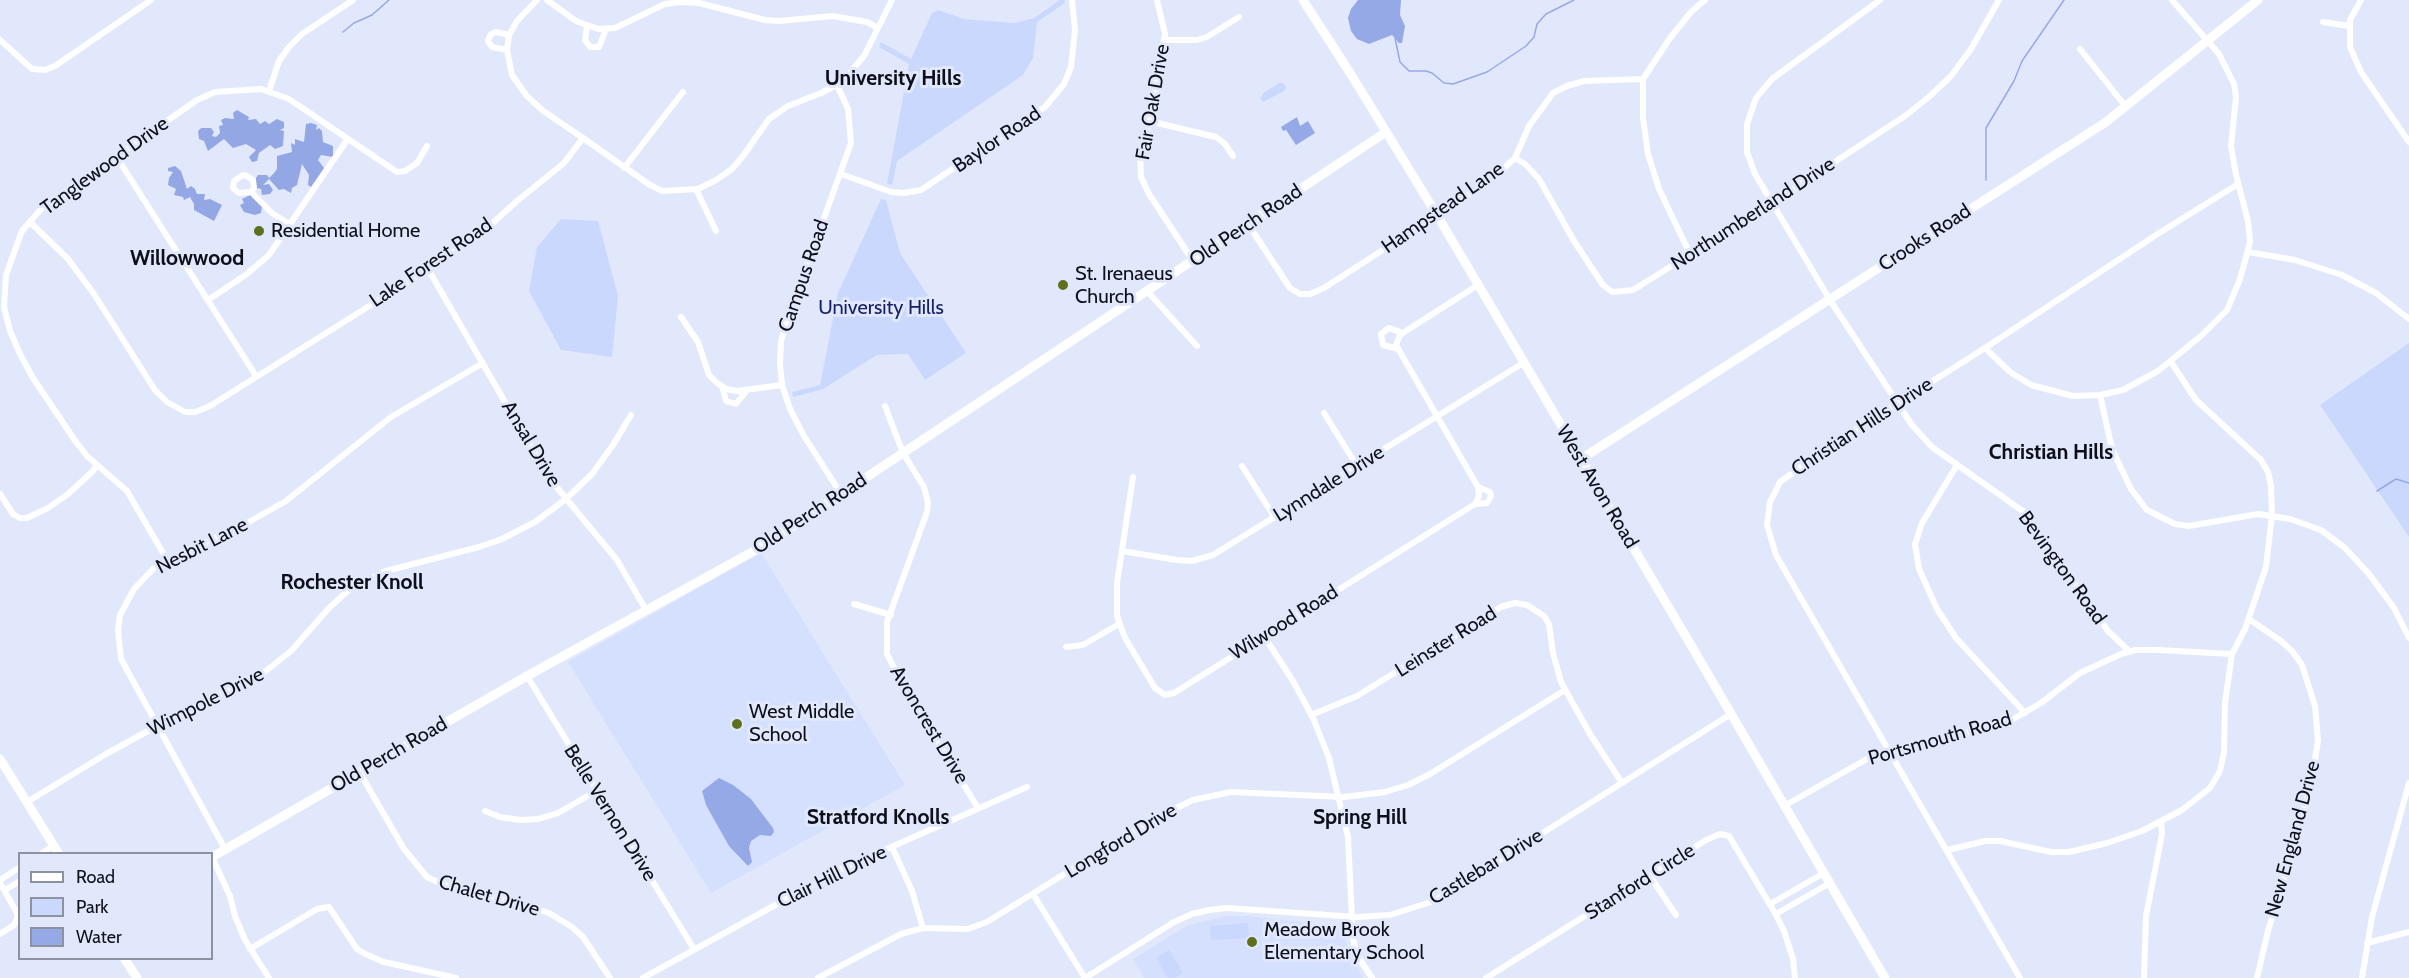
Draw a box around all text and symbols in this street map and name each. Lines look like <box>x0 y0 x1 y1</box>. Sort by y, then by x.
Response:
street label: Fair Oak Drive <box>1131 42 1175 162</box>
district label: University Hills <box>825 66 961 92</box>
street label: Baylor Road <box>948 102 1046 178</box>
street label: Tanglewood Drive <box>37 112 173 220</box>
street label: Northumberland Drive <box>1667 152 1839 276</box>
street label: Hampstead Lane <box>1377 157 1509 259</box>
street label: Old Perch Road <box>1185 179 1307 273</box>
street label: Crooks Road <box>1874 199 1976 277</box>
street label: Lake Forest Road <box>365 213 497 313</box>
street label: Campus Road <box>774 217 834 335</box>
place label: Residential Home <box>271 219 420 243</box>
marker: Residential Home <box>252 224 266 238</box>
district label: Willowwood <box>130 246 244 272</box>
place label: St. Irenaeus Church <box>1075 262 1173 309</box>
marker: St. Irenaeus Church <box>1056 278 1070 292</box>
park label: University Hills <box>818 296 944 320</box>
street label: Christian Hills Drive <box>1787 372 1937 482</box>
street label: Ansal Drive <box>496 397 566 491</box>
street label: West Avon Road <box>1551 421 1643 553</box>
street label: Lynndale Drive <box>1269 440 1389 528</box>
district label: Christian Hills <box>1989 440 2113 466</box>
street label: Old Perch Road <box>749 468 871 560</box>
street label: Bevington Road <box>2013 507 2111 629</box>
street label: Nesbit Lane <box>152 513 252 579</box>
district label: Rochester Knoll <box>280 570 424 596</box>
street label: Wilwood Road <box>1225 580 1343 666</box>
street label: Leinster Road <box>1391 601 1501 683</box>
street label: Wimpole Drive <box>144 662 268 742</box>
street label: Avoncrest Drive <box>884 662 974 788</box>
place label: West Middle School <box>749 700 854 747</box>
street label: Portsmouth Road <box>1866 707 2014 771</box>
street label: Old Perch Road <box>326 712 452 798</box>
marker: West Middle School <box>730 717 744 731</box>
street label: Belle Vernon Drive <box>558 740 662 886</box>
street label: New England Drive <box>2261 758 2325 920</box>
street label: Longford Drive <box>1061 798 1181 884</box>
district label: Stratford Knolls <box>807 805 949 831</box>
district label: Spring Hill <box>1313 805 1407 831</box>
street label: Castlebar Drive <box>1425 824 1547 910</box>
street label: Stanford Circle <box>1581 839 1699 925</box>
street label: Clair Hill Drive <box>773 840 891 914</box>
legend <box>18 852 213 960</box>
text: Road <box>76 866 115 888</box>
street label: Chalet Drive <box>436 870 542 922</box>
text: Park <box>76 896 108 918</box>
place label: Meadow Brook Elementary School <box>1264 918 1424 965</box>
text: Water <box>76 926 122 948</box>
marker: Meadow Brook Elementary School <box>1245 935 1259 949</box>

